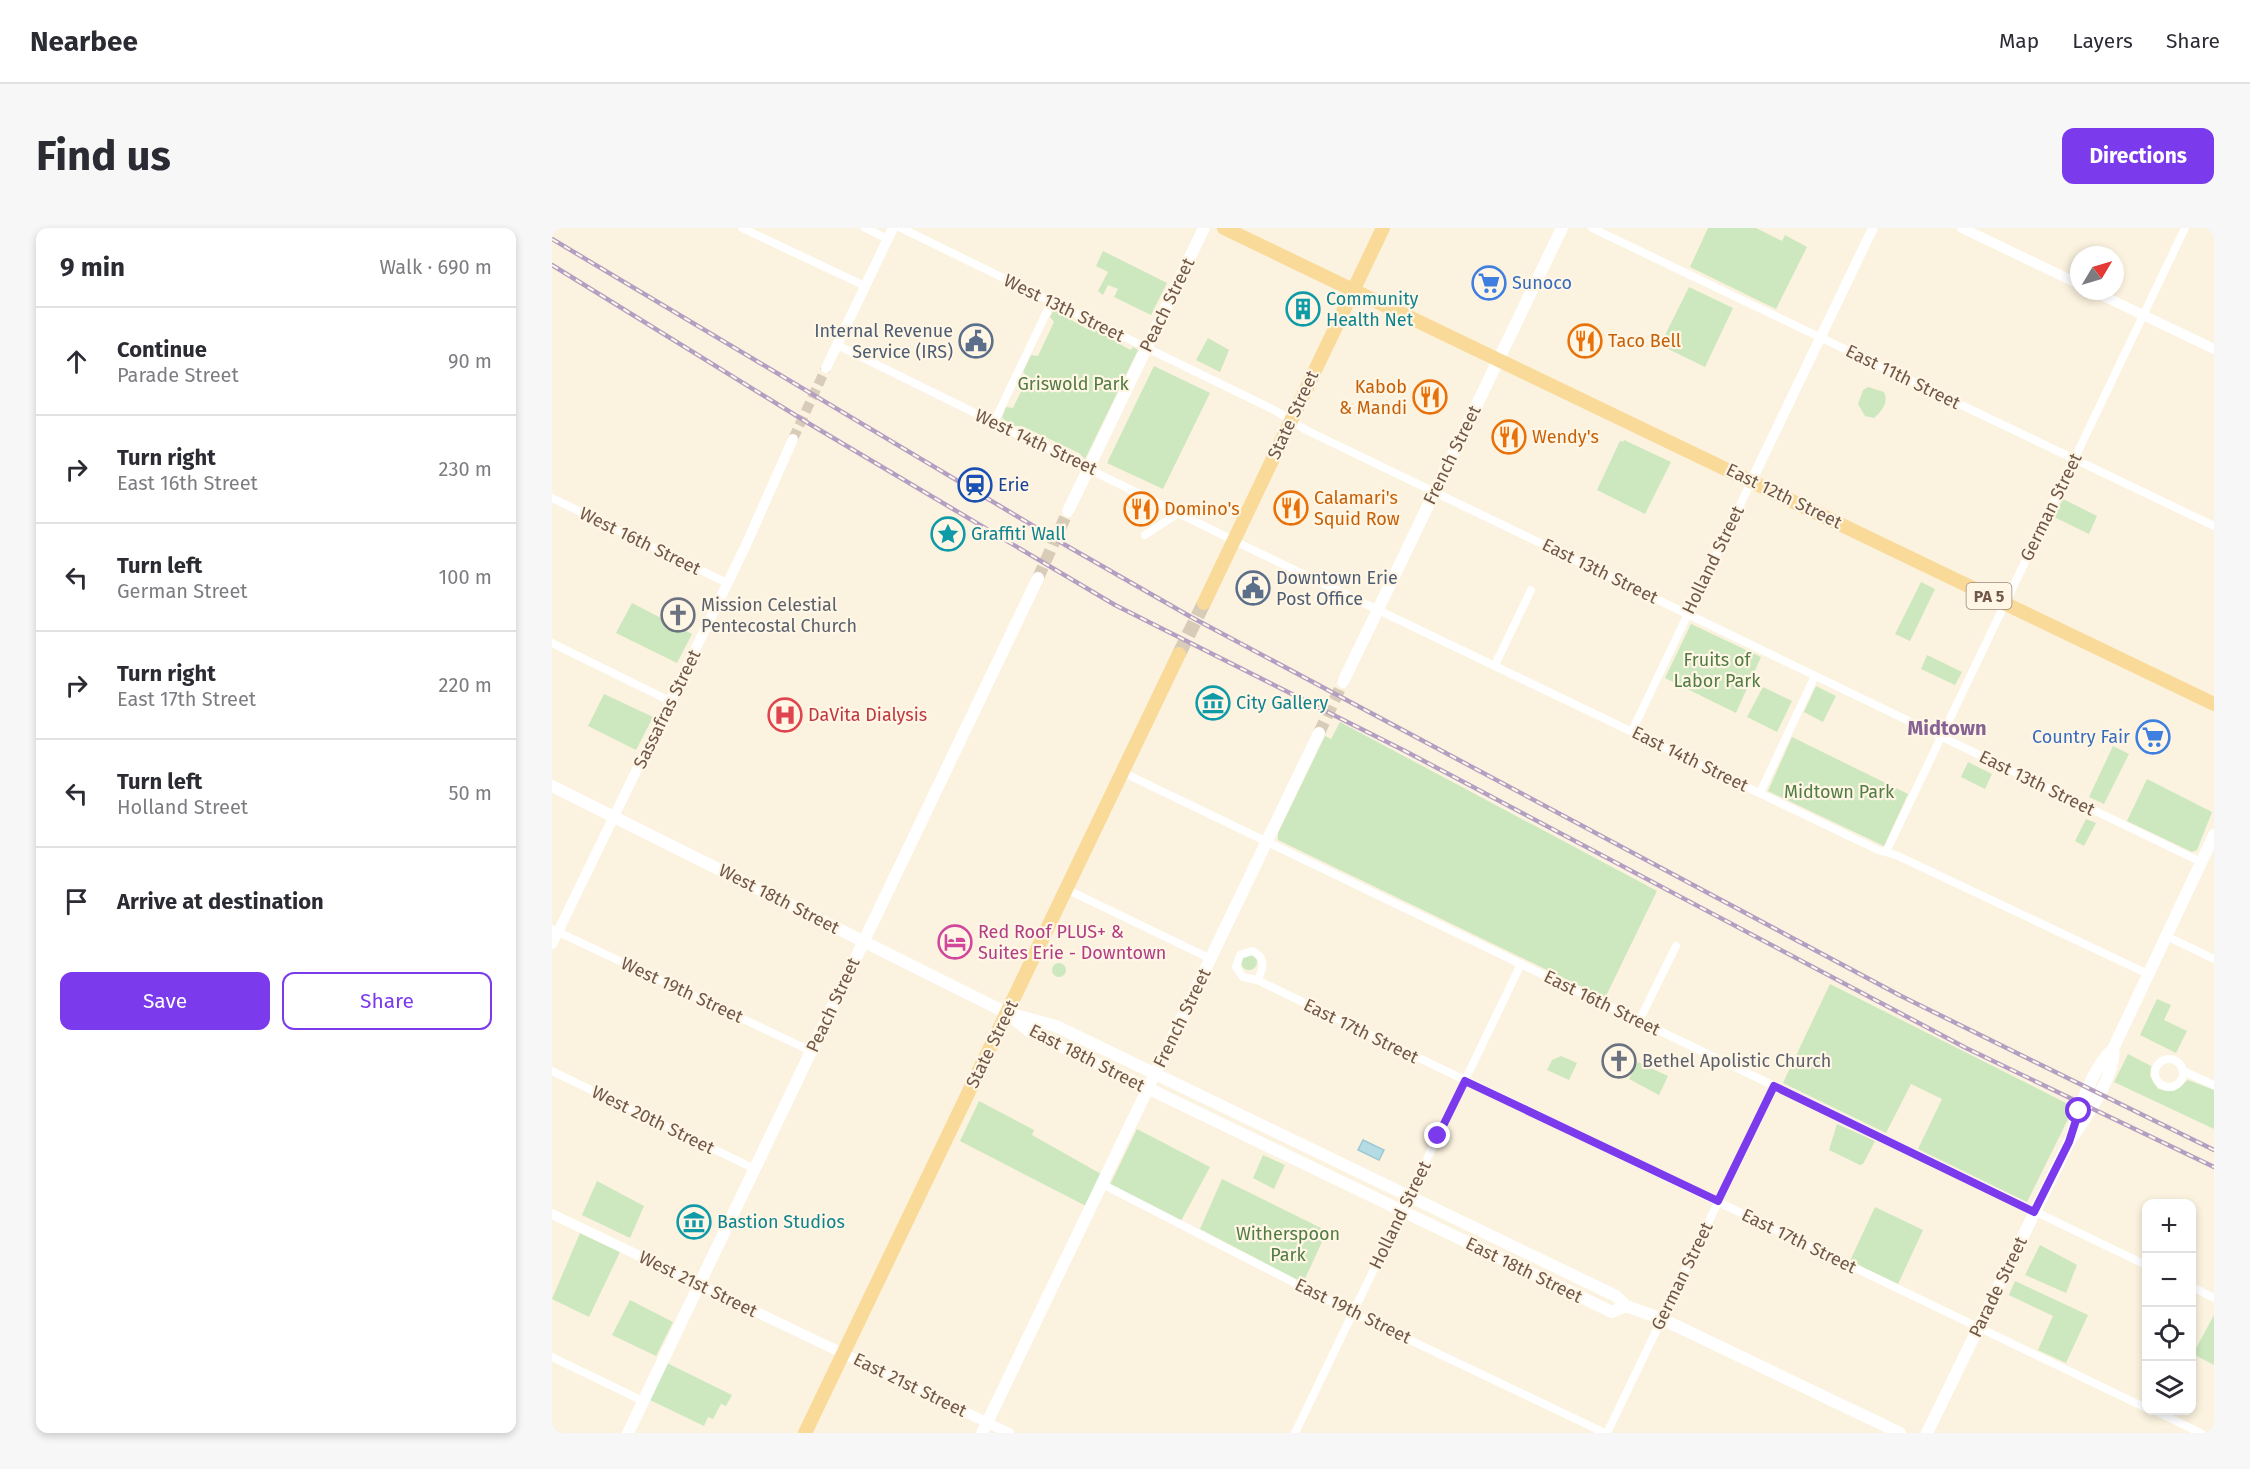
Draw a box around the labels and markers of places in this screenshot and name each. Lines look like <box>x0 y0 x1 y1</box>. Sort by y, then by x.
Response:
supermarket icon: Sunoco <box>1471 265 1507 301</box>
place label: Sunoco <box>1512 272 1572 294</box>
place label: Community Health Net <box>1326 288 1419 331</box>
building icon: Community Health Net <box>1285 291 1321 327</box>
place label: Internal Revenue Service (IRS) <box>814 320 953 363</box>
public building icon: Internal Revenue Service (IRS) <box>958 323 994 359</box>
restaurant icon: Taco Bell <box>1567 323 1603 359</box>
place label: Taco Bell <box>1608 330 1681 352</box>
place label: Kabob & Mandi <box>1339 376 1407 419</box>
restaurant icon: Kabob & Mandi <box>1412 379 1448 415</box>
restaurant icon: Wendy's <box>1491 419 1527 455</box>
place label: Wendy's <box>1532 426 1599 448</box>
station icon: Erie <box>957 467 993 503</box>
place label: Erie <box>998 474 1029 496</box>
place label: Calamari's Squid Row <box>1314 487 1400 530</box>
restaurant icon: Calamari's Squid Row <box>1273 490 1309 526</box>
restaurant icon: Domino's <box>1123 491 1159 527</box>
place label: Domino's <box>1164 498 1240 520</box>
place icon: Graffiti Wall <box>930 516 966 552</box>
place label: Graffiti Wall <box>971 523 1066 545</box>
place label: Downtown Erie Post Office <box>1276 567 1398 610</box>
public building icon: Downtown Erie Post Office <box>1235 570 1271 606</box>
place label: Mission Celestial Pentecostal Church <box>701 594 857 637</box>
church icon: Mission Celestial Pentecostal Church <box>660 597 696 633</box>
museum icon: City Gallery <box>1195 685 1231 721</box>
place label: City Gallery <box>1236 692 1328 714</box>
hospital icon: DaVita Dialysis <box>767 697 803 733</box>
place label: DaVita Dialysis <box>808 704 927 726</box>
supermarket icon: Country Fair <box>2135 719 2171 755</box>
place label: Country Fair <box>2032 726 2130 748</box>
place label: Red Roof PLUS+ & Suites Erie - Downtown <box>978 921 1166 964</box>
hotel icon: Red Roof PLUS+ & Suites Erie - Downtown <box>937 924 973 960</box>
church icon: Bethel Apolistic Church <box>1601 1043 1637 1079</box>
place label: Bethel Apolistic Church <box>1642 1050 1831 1072</box>
museum icon: Bastion Studios <box>676 1204 712 1240</box>
place label: Bastion Studios <box>717 1211 845 1233</box>

